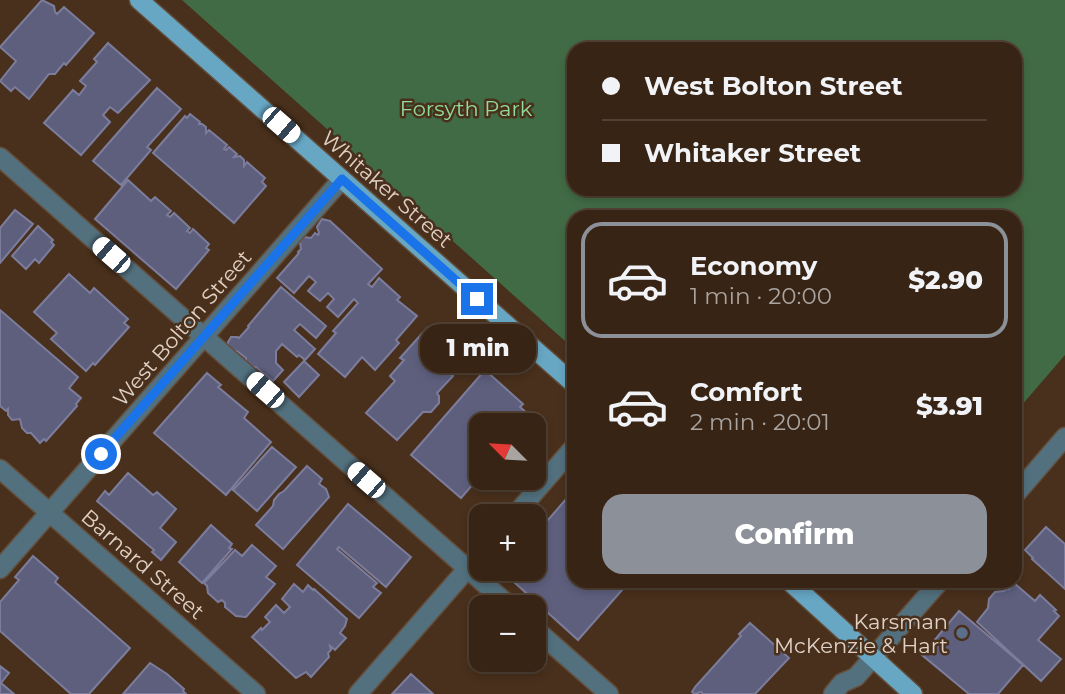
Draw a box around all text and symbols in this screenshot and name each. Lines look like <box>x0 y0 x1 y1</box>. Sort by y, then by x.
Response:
text: West Bolton Street <box>644 70 903 102</box>
park label: Forsyth Park <box>400 96 533 121</box>
car <box>259 103 304 147</box>
street label: Whitaker Street <box>316 125 458 253</box>
text: Whitaker Street <box>644 137 861 169</box>
car <box>89 233 134 277</box>
street label: West Bolton Street <box>108 245 256 411</box>
icon: car <box>606 249 669 312</box>
text: Economy <box>690 250 817 282</box>
text: $2.90 <box>908 264 983 296</box>
text: 1 min · 20:00 <box>690 282 832 310</box>
route end <box>461 283 493 315</box>
callout: 1 min <box>419 324 535 372</box>
text: 1 min <box>446 334 510 362</box>
car <box>243 368 288 412</box>
icon: car <box>606 375 669 438</box>
text: Comfort <box>690 376 802 408</box>
text: $3.91 <box>916 390 983 422</box>
text: 2 min · 20:01 <box>690 408 830 436</box>
north arrow <box>469 413 546 490</box>
map controls <box>469 413 546 672</box>
route start <box>85 438 117 470</box>
car <box>344 458 389 502</box>
button: Confirm <box>602 494 987 574</box>
street label: Barnard Street <box>77 504 209 624</box>
button: + <box>469 504 546 581</box>
button: − <box>469 595 546 672</box>
place label: Karsman McKenzie & Hart <box>774 609 948 658</box>
marker: Karsman McKenzie & Hart <box>954 625 970 641</box>

